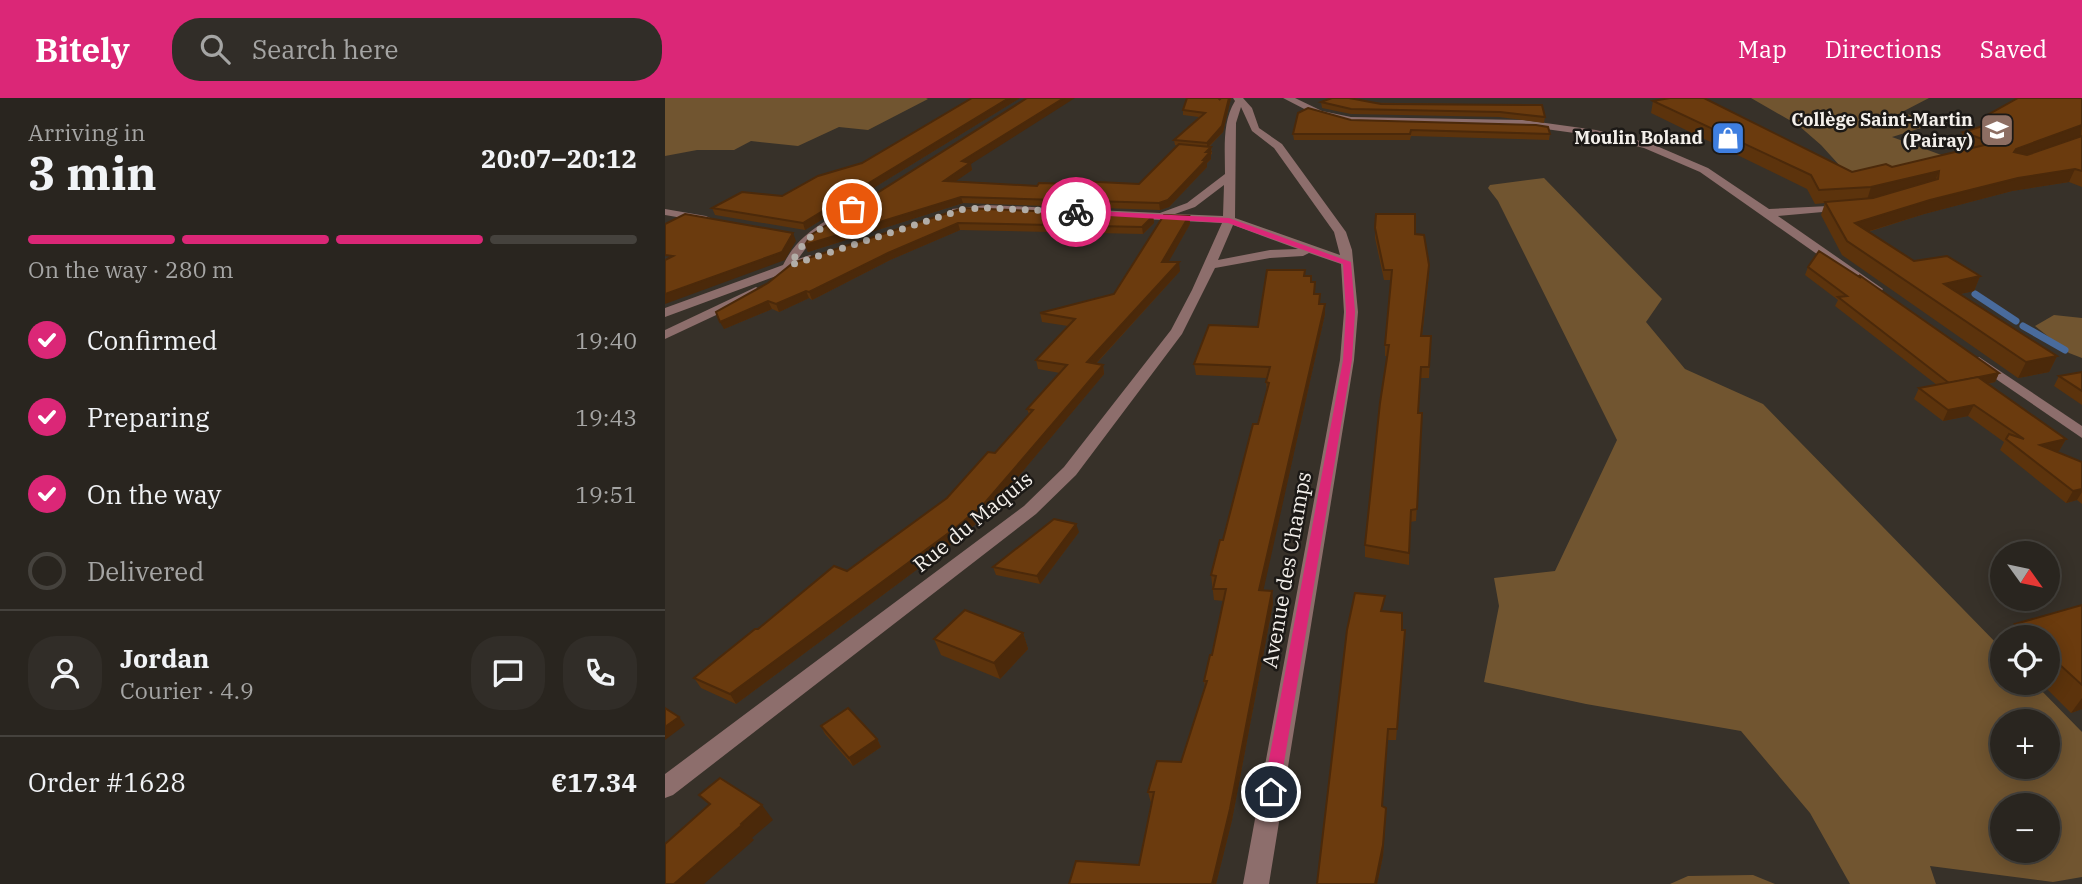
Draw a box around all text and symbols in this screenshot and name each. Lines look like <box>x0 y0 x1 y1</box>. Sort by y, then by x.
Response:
search box <box>172 18 662 81</box>
text: Bitely <box>35 28 130 71</box>
icon: search <box>196 30 234 68</box>
text: Search here <box>252 32 398 66</box>
text: Map <box>1738 33 1787 65</box>
text: Directions <box>1825 33 1942 65</box>
text: Saved <box>1980 33 2047 65</box>
place label: Collège Saint-Martin (Pairay) <box>1791 108 1973 152</box>
school or university icon: Collège Saint-Martin (Pairay) <box>1978 111 2016 149</box>
text: Arriving in <box>28 117 145 147</box>
shop icon: Moulin Boland <box>1709 119 1747 157</box>
place label: Moulin Boland <box>1574 126 1703 149</box>
text: 20:07–20:12 <box>481 141 637 175</box>
text: 3 min <box>28 143 157 203</box>
courier <box>1041 177 1111 247</box>
pin <box>822 179 882 239</box>
icon: bag <box>833 190 871 228</box>
icon: bike <box>1057 193 1095 231</box>
text: On the way · 280 m <box>28 254 234 284</box>
icon: check <box>28 321 66 359</box>
text: Confirmed <box>87 323 218 357</box>
text: 19:40 <box>575 325 637 355</box>
icon: check <box>28 398 66 436</box>
text: Preparing <box>87 400 209 434</box>
text: 19:43 <box>575 402 637 432</box>
street label: Rue du Maquis <box>907 464 1038 578</box>
street label: Avenue des Champs <box>1255 469 1317 670</box>
icon: check <box>28 475 66 513</box>
text: On the way <box>87 477 221 511</box>
text: 19:51 <box>575 479 637 509</box>
north arrow <box>1990 541 2060 611</box>
map controls <box>1990 541 2060 863</box>
text: Delivered <box>87 554 204 588</box>
button: locate <box>1990 625 2060 695</box>
button: person <box>28 636 102 710</box>
button: chat <box>471 636 545 710</box>
button: phone <box>563 636 637 710</box>
text: Jordan <box>120 641 210 675</box>
text: Courier · 4.9 <box>120 675 254 705</box>
button: + <box>1990 709 2060 779</box>
pin <box>1241 762 1301 822</box>
text: Order #1628 <box>28 765 186 799</box>
text: €17.34 <box>551 765 637 799</box>
icon: home <box>1252 773 1290 811</box>
button: − <box>1990 793 2060 863</box>

